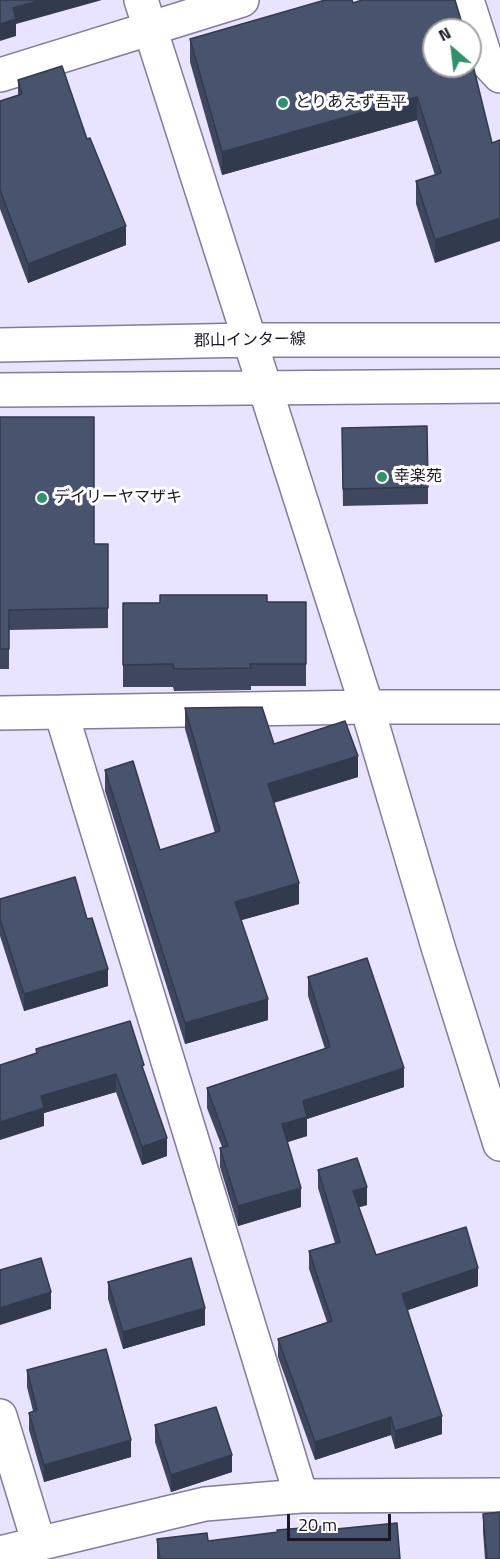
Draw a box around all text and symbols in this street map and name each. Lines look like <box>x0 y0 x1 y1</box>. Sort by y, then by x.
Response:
north arrow <box>422 18 482 78</box>
text: N <box>434 21 455 47</box>
place label: とりあえず吾平 <box>295 93 407 113</box>
marker: とりあえず吾平 <box>276 96 290 110</box>
street label: 郡山インター線 <box>194 330 306 352</box>
place label: 幸楽苑 <box>394 467 442 487</box>
marker: 幸楽苑 <box>375 470 389 484</box>
place label: デイリーヤマザキ <box>54 488 182 508</box>
marker: デイリーヤマザキ <box>35 491 49 505</box>
scale bar <box>290 1502 394 1540</box>
text: 20 m <box>298 1511 337 1538</box>

